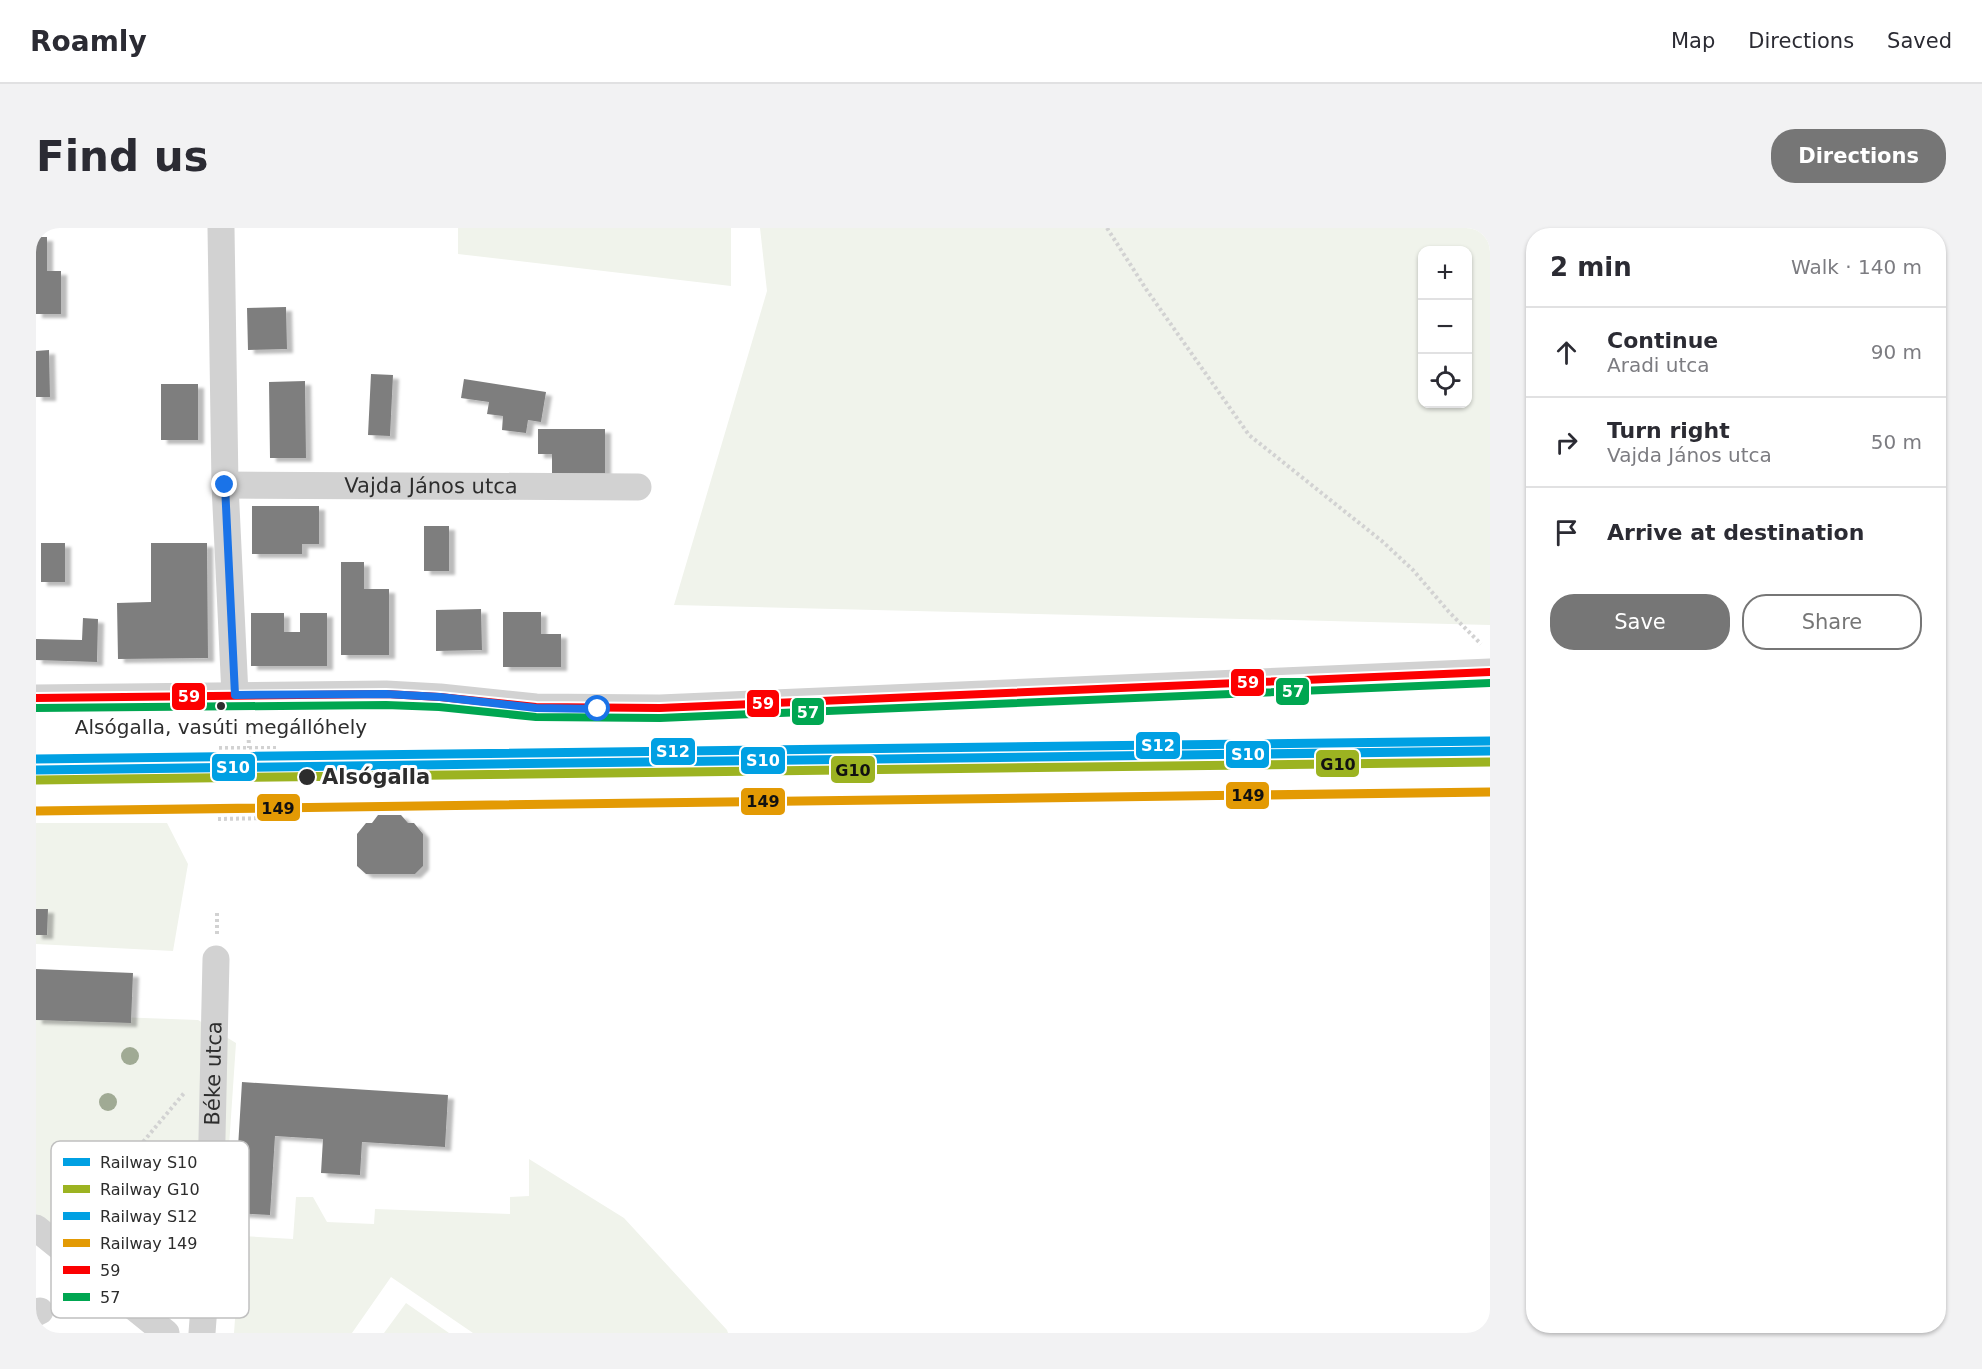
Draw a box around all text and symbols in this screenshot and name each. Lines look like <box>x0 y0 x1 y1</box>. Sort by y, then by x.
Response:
text: Roamly <box>30 25 147 58</box>
text: Map <box>1671 29 1715 53</box>
text: Directions <box>1748 29 1854 53</box>
text: Saved <box>1887 29 1952 53</box>
button: Directions <box>1771 129 1946 183</box>
text: Find us <box>36 132 209 181</box>
map controls <box>1418 246 1472 408</box>
button: + <box>1418 246 1472 300</box>
text: 2 min <box>1550 252 1632 282</box>
text: Walk · 140 m <box>1791 255 1922 279</box>
button: − <box>1418 300 1472 354</box>
text: Continue <box>1607 328 1718 353</box>
icon: ahead <box>1550 336 1583 369</box>
text: 90 m <box>1871 340 1922 364</box>
text: Aradi utca <box>1607 353 1710 377</box>
button: locate <box>1418 354 1472 408</box>
text: Turn right <box>1607 418 1730 443</box>
icon: right <box>1550 426 1583 459</box>
text: 50 m <box>1871 430 1922 454</box>
text: Vajda János utca <box>1607 443 1772 467</box>
route end <box>211 471 237 497</box>
street label: Vajda János utca <box>344 474 518 498</box>
icon: arrive <box>1550 516 1583 549</box>
text: Arrive at destination <box>1607 520 1864 545</box>
button: Save <box>1550 594 1730 650</box>
button: Share <box>1742 594 1922 650</box>
line badge: 59 <box>1230 668 1265 697</box>
text: 59 <box>1237 673 1259 692</box>
line badge: 57 <box>1275 677 1310 706</box>
line badge: 59 <box>171 682 206 711</box>
text: 57 <box>1282 682 1304 701</box>
text: 59 <box>178 687 200 706</box>
line badge: 59 <box>746 689 780 718</box>
text: 59 <box>752 694 774 713</box>
route start <box>584 695 610 721</box>
line badge: 57 <box>791 697 825 726</box>
marker: Alsógalla, vasúti megállóhely <box>215 700 227 712</box>
text: 57 <box>797 703 819 722</box>
place label: Alsógalla, vasúti megállóhely <box>75 715 367 739</box>
line badge: S12 <box>1135 731 1181 760</box>
text: S12 <box>1141 736 1175 755</box>
line badge: S12 <box>650 737 696 766</box>
line badge: S10 <box>1225 740 1270 769</box>
text: S12 <box>656 742 690 761</box>
text: S10 <box>1231 745 1265 764</box>
line badge: S10 <box>740 746 786 775</box>
line badge: G10 <box>1315 749 1360 778</box>
text: S10 <box>746 751 780 770</box>
line badge: S10 <box>211 753 256 782</box>
line badge: G10 <box>830 755 876 784</box>
text: G10 <box>1320 755 1356 774</box>
text: S10 <box>216 758 250 777</box>
text: G10 <box>835 761 871 780</box>
place label: Alsógalla <box>322 765 430 789</box>
marker: Alsógalla <box>297 767 317 787</box>
line badge: 149 <box>1225 781 1270 810</box>
text: 149 <box>1231 786 1265 805</box>
line badge: 149 <box>740 787 786 816</box>
text: 149 <box>746 792 780 811</box>
line badge: 149 <box>256 793 301 822</box>
text: 149 <box>261 799 295 818</box>
street label: Béke utca <box>200 1021 227 1126</box>
legend <box>51 1141 249 1318</box>
text: Railway S10 <box>100 1153 197 1172</box>
text: Railway G10 <box>100 1180 200 1199</box>
text: Railway S12 <box>100 1207 197 1226</box>
text: Railway 149 <box>100 1234 197 1253</box>
text: 59 <box>100 1261 120 1280</box>
text: 57 <box>100 1288 120 1307</box>

